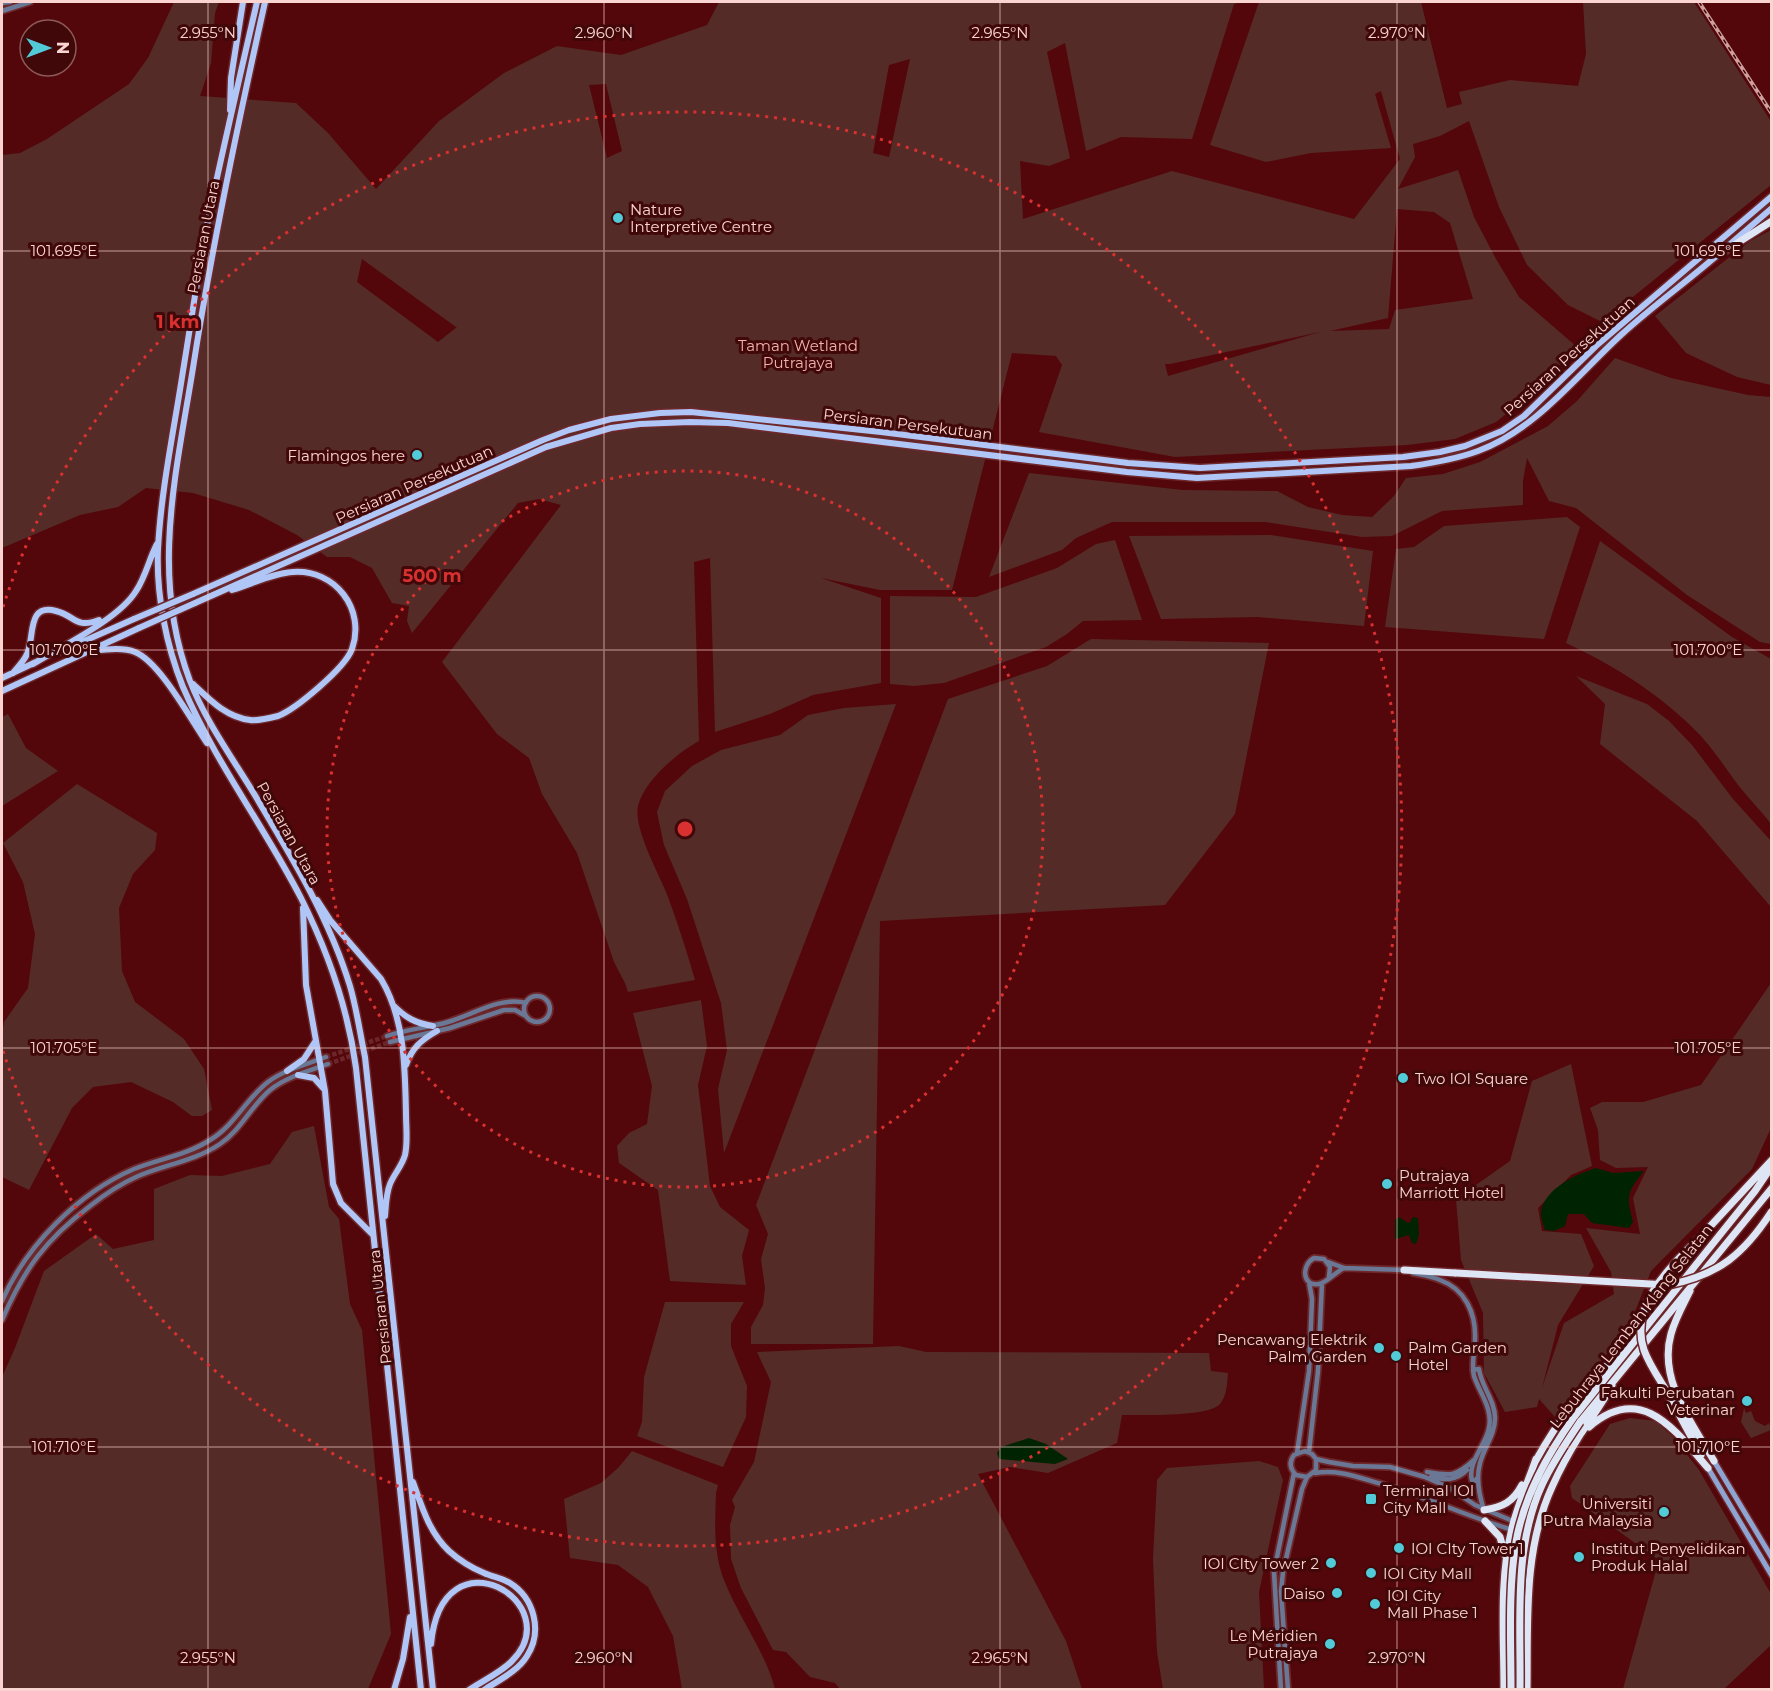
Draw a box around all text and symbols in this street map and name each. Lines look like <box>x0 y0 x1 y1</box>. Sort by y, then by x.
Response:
north arrow <box>18 18 78 78</box>
text: 2.955°N <box>180 23 236 42</box>
text: 2.960°N <box>575 23 633 42</box>
text: 2.965°N <box>972 23 1028 42</box>
text: 2.970°N <box>1368 23 1426 42</box>
text: N <box>53 42 72 54</box>
street label: Persiaran Utara <box>183 179 223 295</box>
place label: Nature Interpretive Centre <box>630 200 772 236</box>
marker: Nature Interpretive Centre <box>611 211 625 225</box>
text: 101.695°E <box>31 241 97 260</box>
text: 101.695°E <box>1675 241 1741 260</box>
street label: Persiaran Persekutuan <box>1499 292 1639 420</box>
text: 1 km <box>157 311 199 333</box>
park label: Taman Wetland Putrajaya <box>738 336 858 372</box>
street label: Persiaran Persekutuan <box>822 404 994 444</box>
street label: Persiaran Persekutuan <box>332 441 496 527</box>
place label: Flamingos here <box>288 446 405 465</box>
marker: Flamingos here <box>410 448 424 462</box>
text: 500 m <box>402 565 462 587</box>
text: 101.700°E <box>30 640 98 659</box>
text: 101.700°E <box>1674 640 1742 659</box>
street label: Persiaran Utara <box>253 778 325 888</box>
centre of rings <box>675 819 695 839</box>
text: 101.705°E <box>31 1038 97 1057</box>
text: 101.705°E <box>1675 1038 1741 1057</box>
place label: Two IOI Square <box>1415 1069 1528 1088</box>
marker: Two IOI Square <box>1396 1071 1410 1085</box>
place label: Putrajaya Marriott Hotel <box>1399 1166 1504 1202</box>
marker: Putrajaya Marriott Hotel <box>1380 1177 1394 1191</box>
street label: Lebuhraya Lembah Klang Selatan <box>1546 1220 1716 1432</box>
street label: Persiaran Utara <box>365 1249 395 1365</box>
place label: Pencawang Elektrik Palm Garden <box>1217 1330 1367 1366</box>
place label: Palm Garden Hotel <box>1408 1338 1507 1374</box>
marker: Pencawang Elektrik Palm Garden <box>1372 1341 1386 1355</box>
marker: Palm Garden Hotel <box>1389 1349 1403 1363</box>
place label: Fakulti Perubatan Veterinar <box>1601 1383 1735 1419</box>
marker: Fakulti Perubatan Veterinar <box>1740 1394 1754 1408</box>
text: 101.710°E <box>32 1437 96 1456</box>
text: 101.710°E <box>1676 1437 1740 1456</box>
place label: Terminal IOI City Mall <box>1383 1481 1474 1517</box>
marker: Terminal IOI City Mall <box>1364 1492 1378 1506</box>
place label: Universiti Putra Malaysia <box>1543 1494 1652 1530</box>
marker: Universiti Putra Malaysia <box>1657 1505 1671 1519</box>
place label: IOI CIty Tower 1 <box>1411 1539 1524 1558</box>
place label: Institut Penyelidikan Produk Halal <box>1591 1539 1746 1575</box>
marker: IOI CIty Tower 1 <box>1392 1541 1406 1555</box>
marker: Institut Penyelidikan Produk Halal <box>1572 1550 1586 1564</box>
place label: IOI CIty Tower 2 <box>1203 1554 1319 1573</box>
marker: IOI CIty Tower 2 <box>1324 1556 1338 1570</box>
place label: IOI City Mall <box>1383 1564 1472 1583</box>
marker: IOI City Mall <box>1364 1566 1378 1580</box>
place label: Daiso <box>1283 1584 1325 1603</box>
marker: Daiso <box>1330 1586 1344 1600</box>
place label: IOI City Mall Phase 1 <box>1387 1586 1478 1622</box>
marker: IOI City Mall Phase 1 <box>1368 1597 1382 1611</box>
place label: Le Méridien Putrajaya <box>1230 1626 1318 1662</box>
marker: Le Méridien Putrajaya <box>1323 1637 1337 1651</box>
text: 2.955°N <box>180 1648 236 1667</box>
text: 2.960°N <box>575 1648 633 1667</box>
text: 2.965°N <box>972 1648 1028 1667</box>
text: 2.970°N <box>1368 1648 1426 1667</box>

